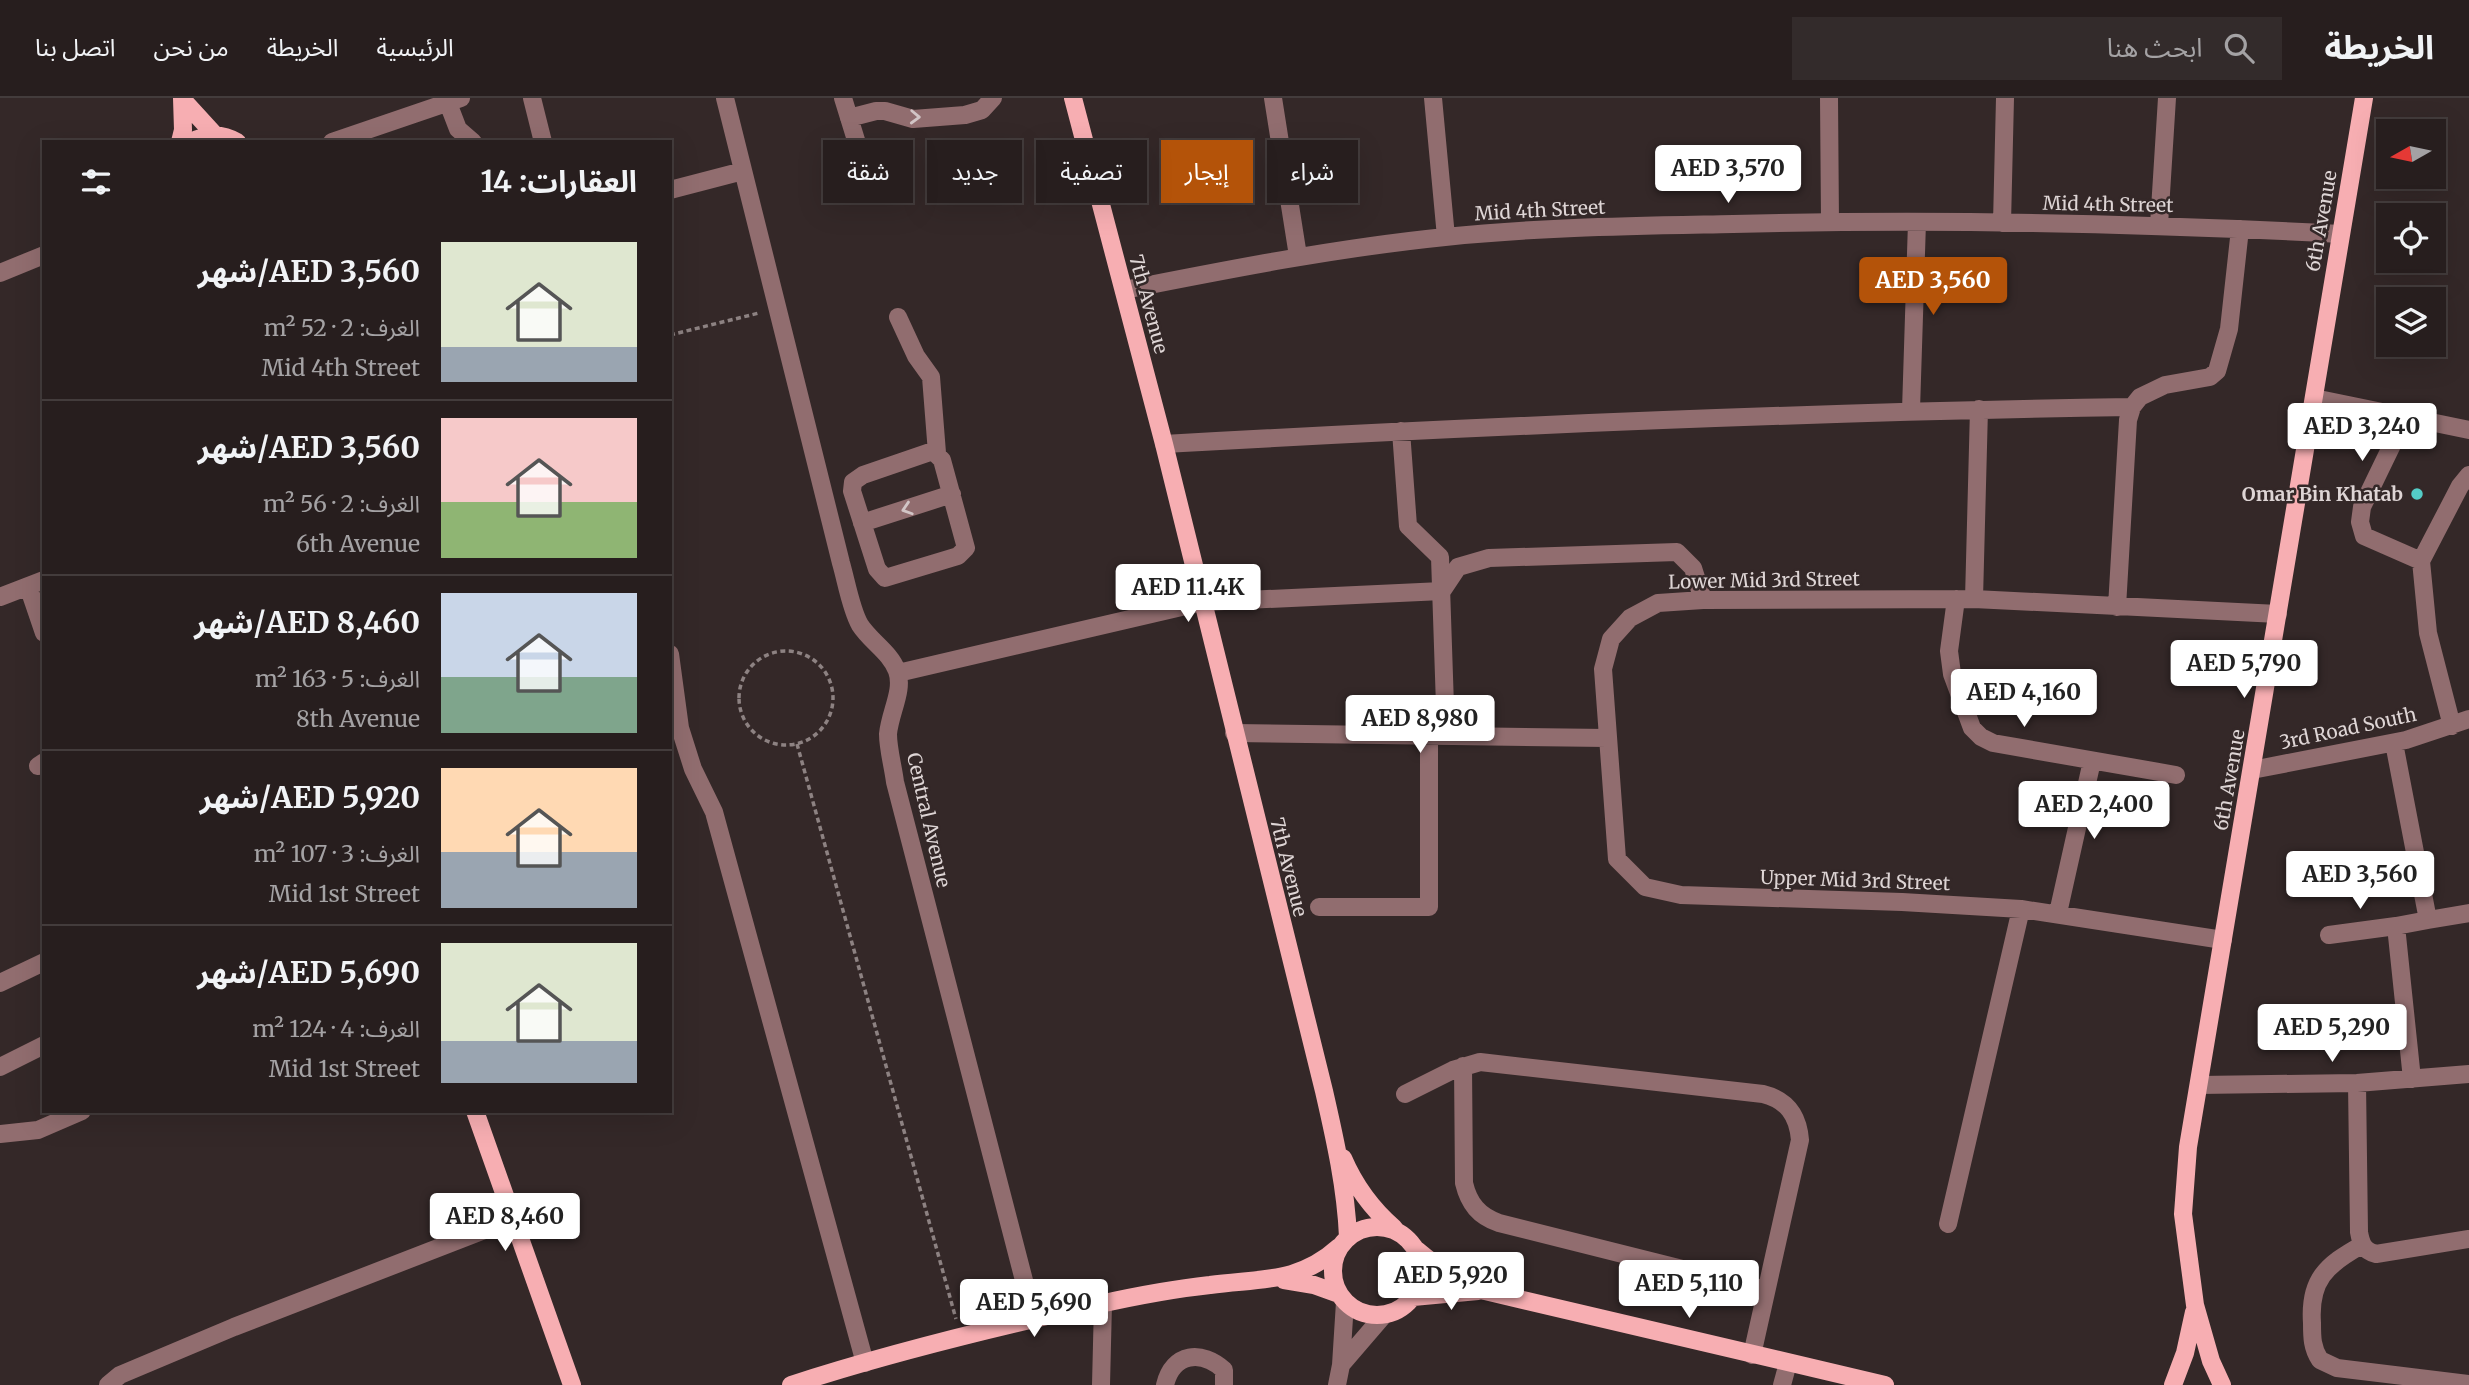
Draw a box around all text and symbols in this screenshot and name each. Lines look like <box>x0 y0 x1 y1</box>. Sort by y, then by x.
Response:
search box <box>1792 17 2282 80</box>
text: الخريطة <box>2324 27 2434 68</box>
icon: search <box>2220 29 2258 67</box>
text: ابحث هنا <box>2107 31 2202 64</box>
text: اتصل بنا <box>35 32 116 63</box>
text: من نحن <box>154 32 229 63</box>
text: الخريطة <box>267 32 339 63</box>
text: الرئيسية <box>377 32 454 63</box>
one-way arrow <box>910 110 921 125</box>
north arrow <box>2376 119 2446 189</box>
map controls <box>2376 119 2446 357</box>
chip: شقة <box>823 140 913 203</box>
chip: جديد <box>927 140 1022 203</box>
chip: تصفية <box>1036 140 1147 203</box>
chip: إيجار <box>1161 140 1253 203</box>
chip: شراء <box>1267 140 1358 203</box>
pin: AED 3,570 <box>1648 146 1808 205</box>
text: AED 3,570 <box>1671 153 1785 182</box>
text: العقارات: 14 <box>481 162 637 200</box>
icon: filters <box>77 163 115 201</box>
street label: 6th Avenue <box>2300 168 2342 273</box>
street label: Mid 4th Street <box>2042 191 2174 217</box>
street label: Mid 4th Street <box>1474 195 1607 225</box>
button: locate <box>2376 203 2446 273</box>
text: AED 3,560/شهر <box>198 252 420 290</box>
street label: 7th Avenue <box>1124 252 1174 356</box>
pin: AED 3,560 <box>1853 258 2013 317</box>
text: AED 3,560 <box>1875 265 1991 294</box>
icon: home <box>497 270 581 354</box>
button: layers <box>2376 287 2446 357</box>
text: الغرف: 2 · 52 m² <box>264 313 420 342</box>
text: Mid 4th Street <box>262 353 420 382</box>
pin: AED 3,240 <box>2282 404 2442 463</box>
text: AED 3,240 <box>2304 411 2420 440</box>
text: AED 3,560/شهر <box>198 428 420 466</box>
icon: home <box>497 446 581 530</box>
place label: Omar Bin Khatab <box>2242 482 2403 506</box>
marker: Omar Bin Khatab <box>2409 486 2425 502</box>
text: الغرف: 2 · 56 m² <box>263 489 420 518</box>
one-way arrow <box>901 501 914 515</box>
text: 6th Avenue <box>296 529 420 558</box>
pin: AED 11.4K <box>1108 564 1268 624</box>
street label: Lower Mid 3rd Street <box>1668 566 1861 594</box>
text: AED 11.4K <box>1132 572 1244 601</box>
text: AED 8,460/شهر <box>194 603 420 641</box>
icon: home <box>497 621 581 705</box>
pin: AED 5,790 <box>2164 640 2324 700</box>
text: AED 5,790 <box>2187 648 2301 677</box>
text: الغرف: 5 · 163 m² <box>255 664 420 693</box>
pin: AED 4,160 <box>1944 670 2104 729</box>
text: AED 4,160 <box>1967 677 2081 706</box>
pin: AED 8,980 <box>1340 696 1500 755</box>
street label: 3rd Road South <box>2277 702 2419 754</box>
text: AED 8,980 <box>1362 703 1478 732</box>
text: 8th Avenue <box>296 704 420 733</box>
street label: 6th Avenue <box>2208 727 2250 832</box>
street label: Central Avenue <box>902 750 956 890</box>
text: AED 5,920/شهر <box>200 778 420 816</box>
pin: AED 2,400 <box>2014 782 2174 841</box>
text: AED 2,400 <box>2035 789 2153 818</box>
icon: home <box>497 796 581 880</box>
street label: 7th Avenue <box>1265 815 1313 919</box>
text: الغرف: 3 · 107 m² <box>254 839 420 868</box>
pin: AED 3,560 <box>2280 852 2440 911</box>
text: AED 3,560 <box>2302 859 2418 888</box>
street label: Upper Mid 3rd Street <box>1760 865 1951 895</box>
text: Mid 1st Street <box>269 879 420 908</box>
text: AED 5,690/شهر <box>197 953 420 991</box>
icon: home <box>497 971 581 1055</box>
pin: AED 5,290 <box>2252 1004 2412 1064</box>
text: AED 5,290 <box>2274 1012 2390 1041</box>
text: الغرف: 4 · 124 m² <box>252 1014 420 1043</box>
text: Mid 1st Street <box>269 1054 420 1083</box>
pin: AED 8,460 <box>425 1194 585 1253</box>
text: AED 8,460 <box>446 1201 564 1230</box>
pin: AED 5,920 <box>1371 1252 1531 1312</box>
text: AED 5,920 <box>1394 1260 1508 1289</box>
pin: AED 5,110 <box>1609 1260 1769 1320</box>
text: AED 5,110 <box>1635 1268 1743 1297</box>
pin: AED 5,690 <box>954 1280 1114 1339</box>
text: AED 5,690 <box>976 1287 1092 1316</box>

